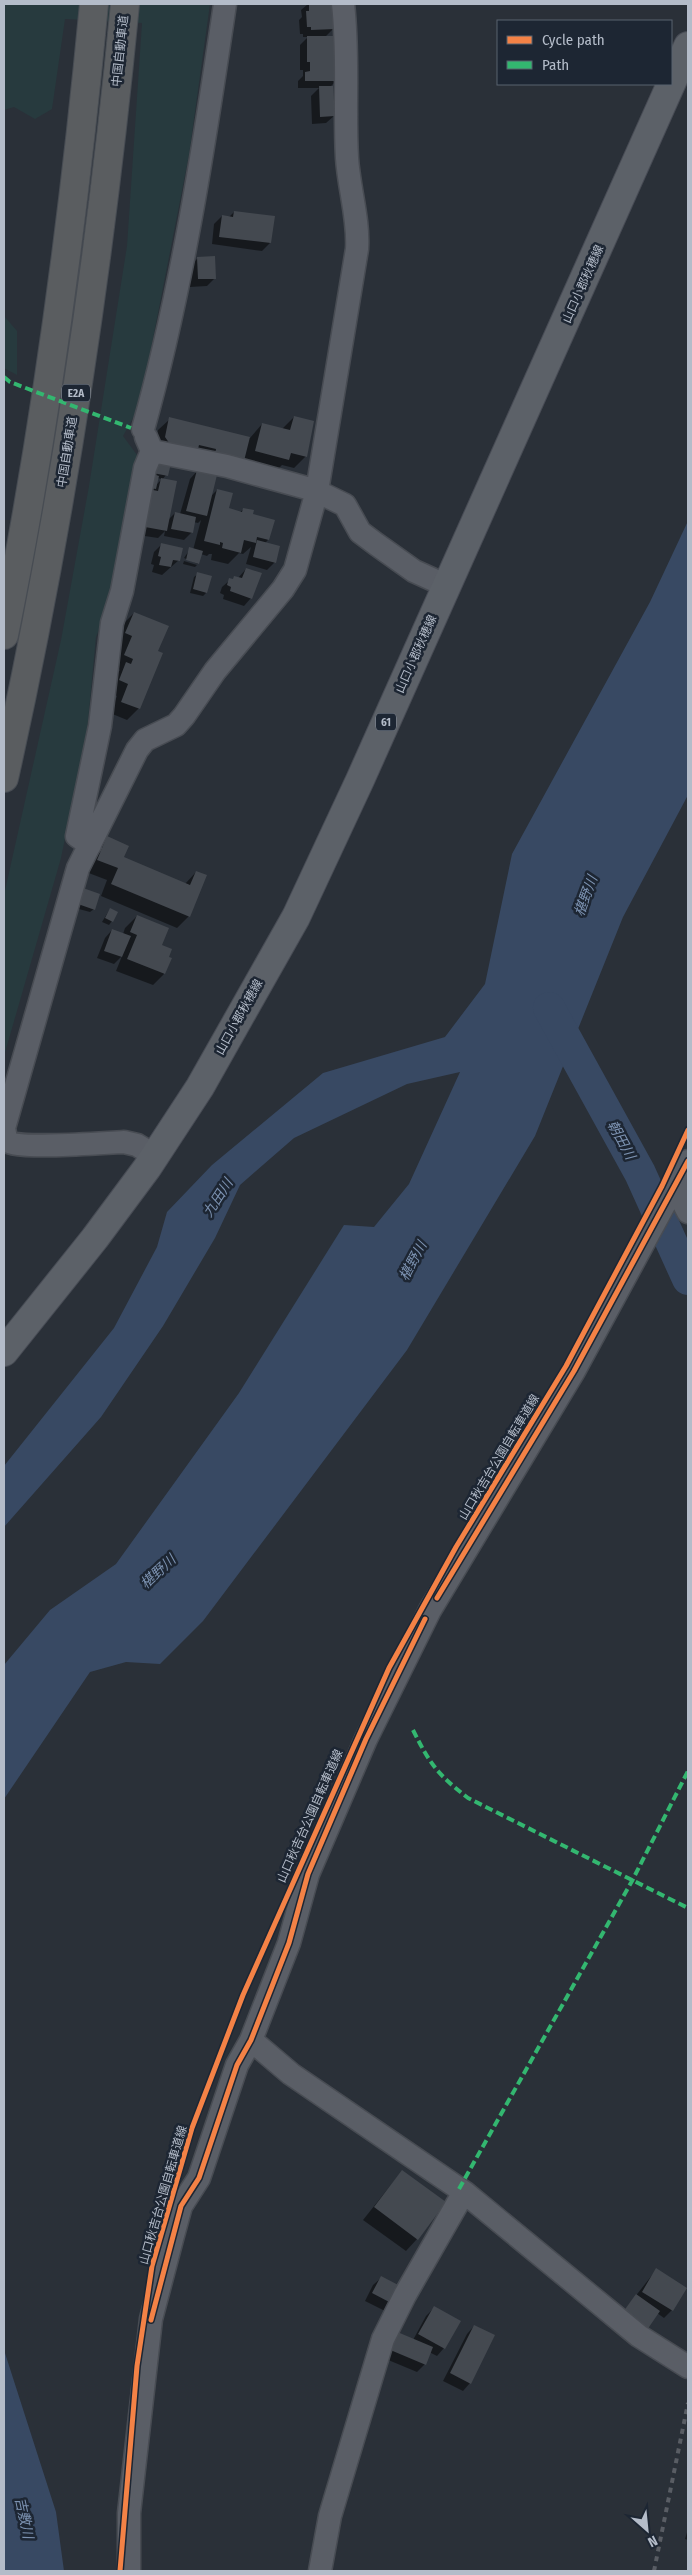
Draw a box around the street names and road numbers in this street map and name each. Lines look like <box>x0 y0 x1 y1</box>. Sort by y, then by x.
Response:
street label: 中国自動車道 <box>109 14 131 88</box>
street label: 山口小郡秋穂線 <box>560 243 606 325</box>
road number: E2A <box>62 384 90 402</box>
street label: 中国自動車道 <box>54 415 80 489</box>
street label: 山口小郡秋穂線 <box>393 613 439 695</box>
road number: 61 <box>376 714 396 730</box>
street label: 山口小郡秋穂線 <box>213 977 265 1057</box>
street label: 山口秋吉台公園自転車道線 <box>456 1392 542 1522</box>
street label: 山口秋吉台公園自転車道線 <box>274 1747 346 1885</box>
street label: 山口秋吉台公園自転車道線 <box>136 2124 190 2266</box>

